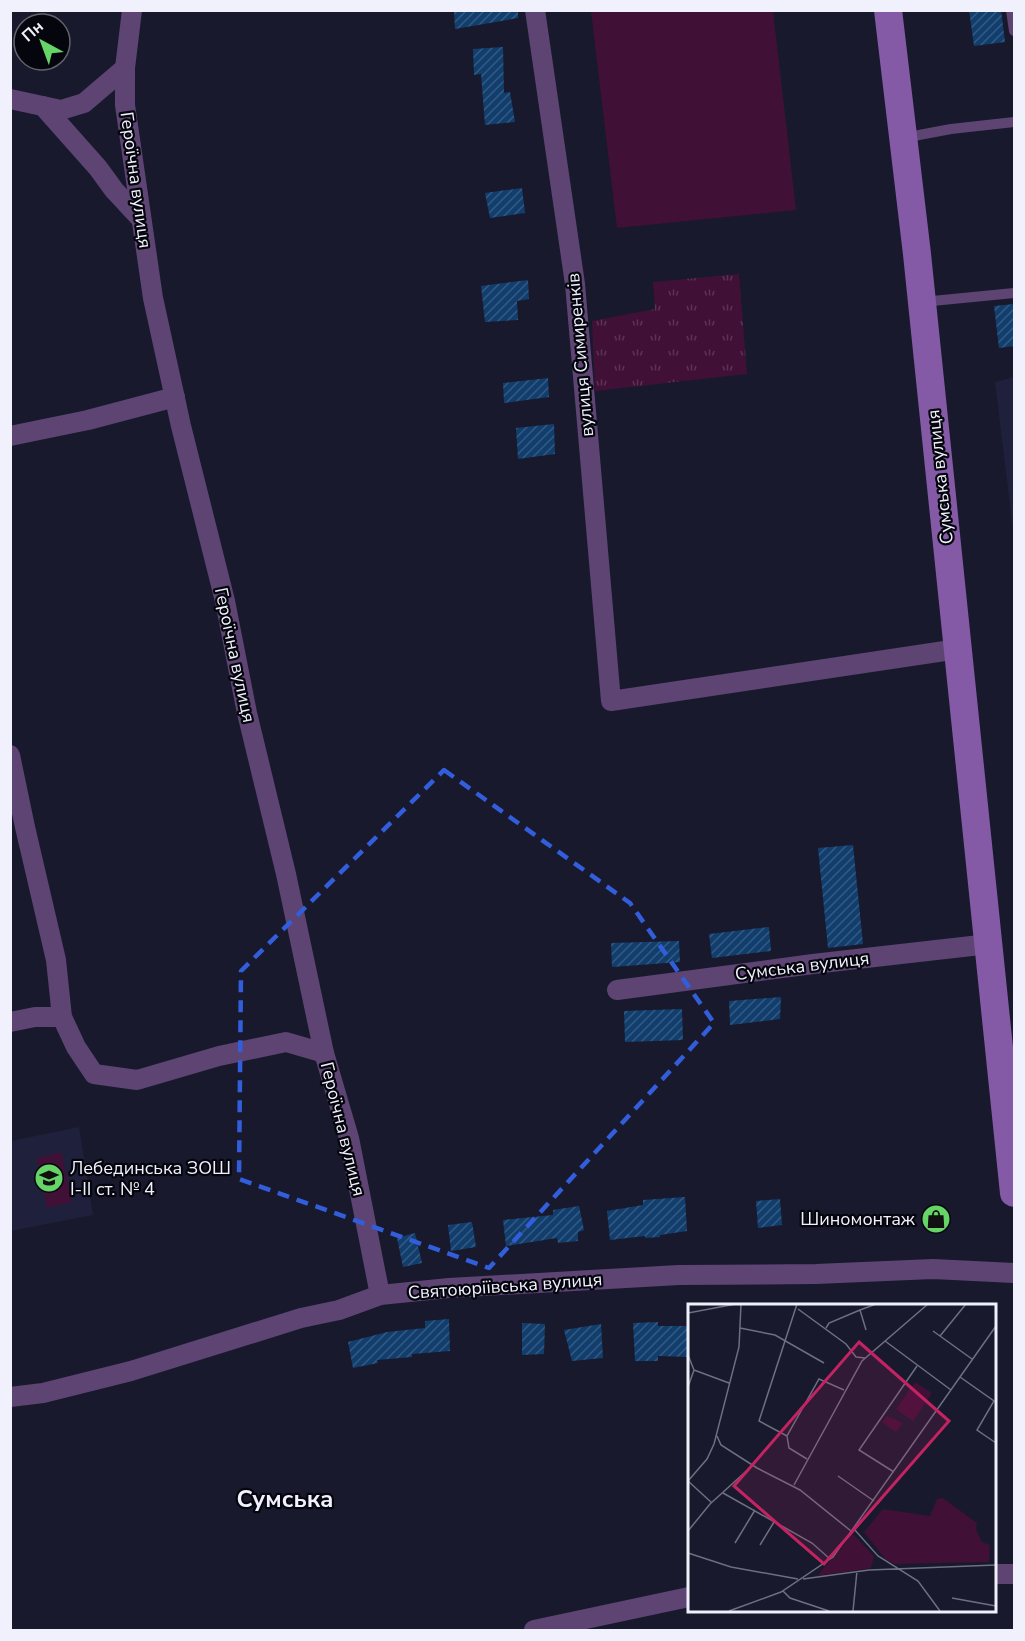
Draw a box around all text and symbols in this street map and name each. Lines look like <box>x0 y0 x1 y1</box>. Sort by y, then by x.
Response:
north arrow <box>12 12 72 72</box>
text: Пн <box>17 16 48 47</box>
street label: Героїчна вулиця <box>115 110 157 250</box>
street label: вулиця Симиренків <box>561 272 599 438</box>
street label: Сумська вулиця <box>921 409 959 545</box>
street label: Героїчна вулиця <box>209 585 261 725</box>
street label: Сумська вулиця <box>733 946 871 986</box>
street label: Героїчна вулиця <box>315 1059 371 1199</box>
place label: Лебединська ЗОШ І-ІІ ст. № 4 <box>70 1156 231 1201</box>
school or university icon: Лебединська ЗОШ І-ІІ ст. № 4 <box>33 1162 65 1194</box>
shop icon: Шиномонтаж <box>920 1203 952 1235</box>
place label: Шиномонтаж <box>800 1207 916 1231</box>
street label: Святоюріївська вулиця <box>407 1267 603 1305</box>
inset map <box>688 1304 995 1611</box>
district label: Сумська <box>236 1483 334 1515</box>

